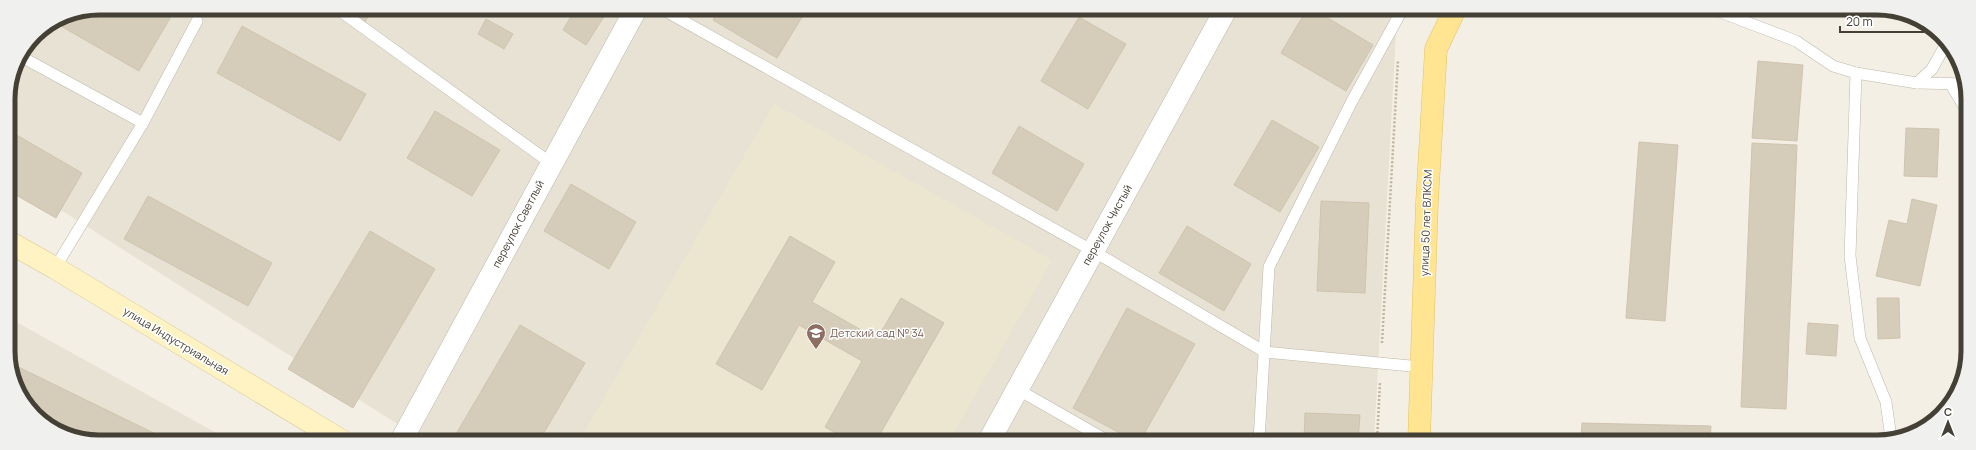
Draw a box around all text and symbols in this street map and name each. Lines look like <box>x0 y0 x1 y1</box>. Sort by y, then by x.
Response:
scale bar <box>1840 8 1923 34</box>
text: 20 m <box>1846 13 1873 30</box>
street label: улица 50 лет ВЛКСМ <box>1416 169 1435 277</box>
street label: переулок Светлый <box>488 177 547 270</box>
street label: переулок Чистый <box>1078 182 1135 268</box>
street label: улица Индустриальная <box>121 303 232 378</box>
school or university icon: Детский сад № 34 <box>805 322 827 350</box>
place label: Детский сад № 34 <box>830 325 924 340</box>
north arrow <box>1928 402 1968 442</box>
text: С <box>1944 404 1952 419</box>

